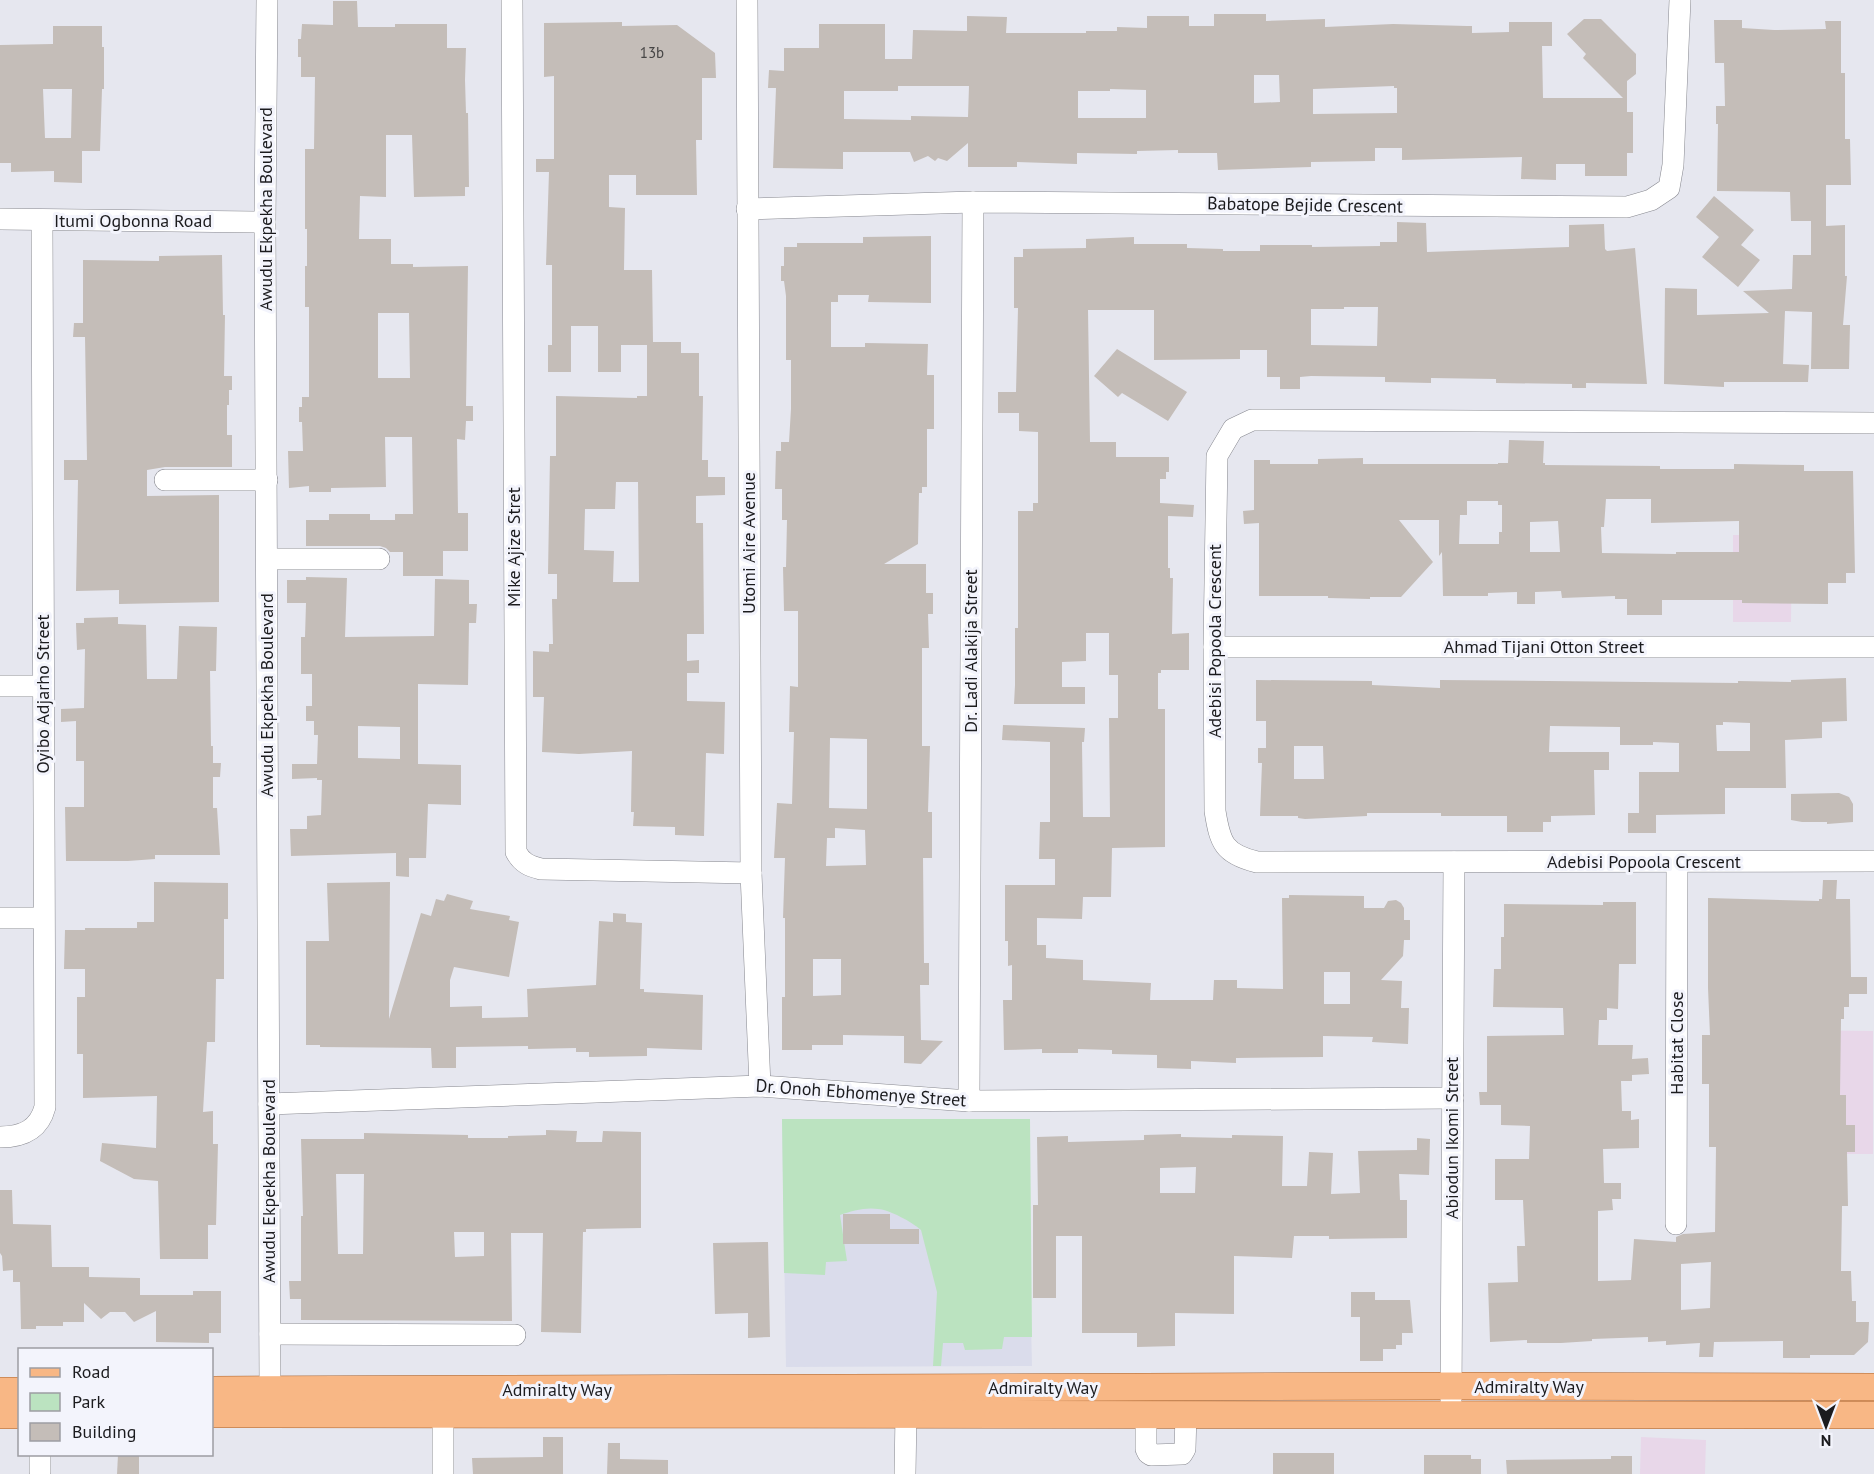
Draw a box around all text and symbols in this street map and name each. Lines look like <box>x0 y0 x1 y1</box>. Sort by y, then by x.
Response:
house number: 13b <box>640 43 664 62</box>
street label: Awudu Ekpekha Boulevard <box>254 107 277 311</box>
street label: Babatope Bejide Crescent <box>1207 191 1403 218</box>
street label: Itumi Ogbonna Road <box>54 209 212 232</box>
street label: Utomi Aire Avenue <box>737 472 760 614</box>
street label: Mike Ajize Stret <box>502 487 525 607</box>
street label: Adebisi Popoola Crescent <box>1203 544 1226 738</box>
street label: Dr. Ladi Alakija Street <box>959 569 982 733</box>
street label: Awudu Ekpekha Boulevard <box>255 593 278 797</box>
street label: Oyibo Adjarho Street <box>31 614 54 774</box>
street label: Ahmad Tijani Otton Street <box>1444 635 1644 658</box>
street label: Adebisi Popoola Crescent <box>1547 850 1741 873</box>
street label: Habitat Close <box>1665 991 1688 1095</box>
street label: Abiodun Ikomi Street <box>1440 1057 1463 1219</box>
street label: Dr. Onoh Ebhomenye Street <box>755 1074 967 1111</box>
street label: Awudu Ekpekha Boulevard <box>257 1079 280 1283</box>
legend <box>18 1348 213 1456</box>
text: Road <box>72 1360 110 1383</box>
street label: Admiralty Way <box>1474 1375 1584 1398</box>
street label: Admiralty Way <box>988 1376 1098 1399</box>
street label: Admiralty Way <box>502 1378 612 1401</box>
text: Park <box>72 1390 105 1413</box>
north arrow <box>1796 1396 1856 1456</box>
text: Building <box>72 1420 136 1443</box>
text: N <box>1821 1431 1831 1451</box>

